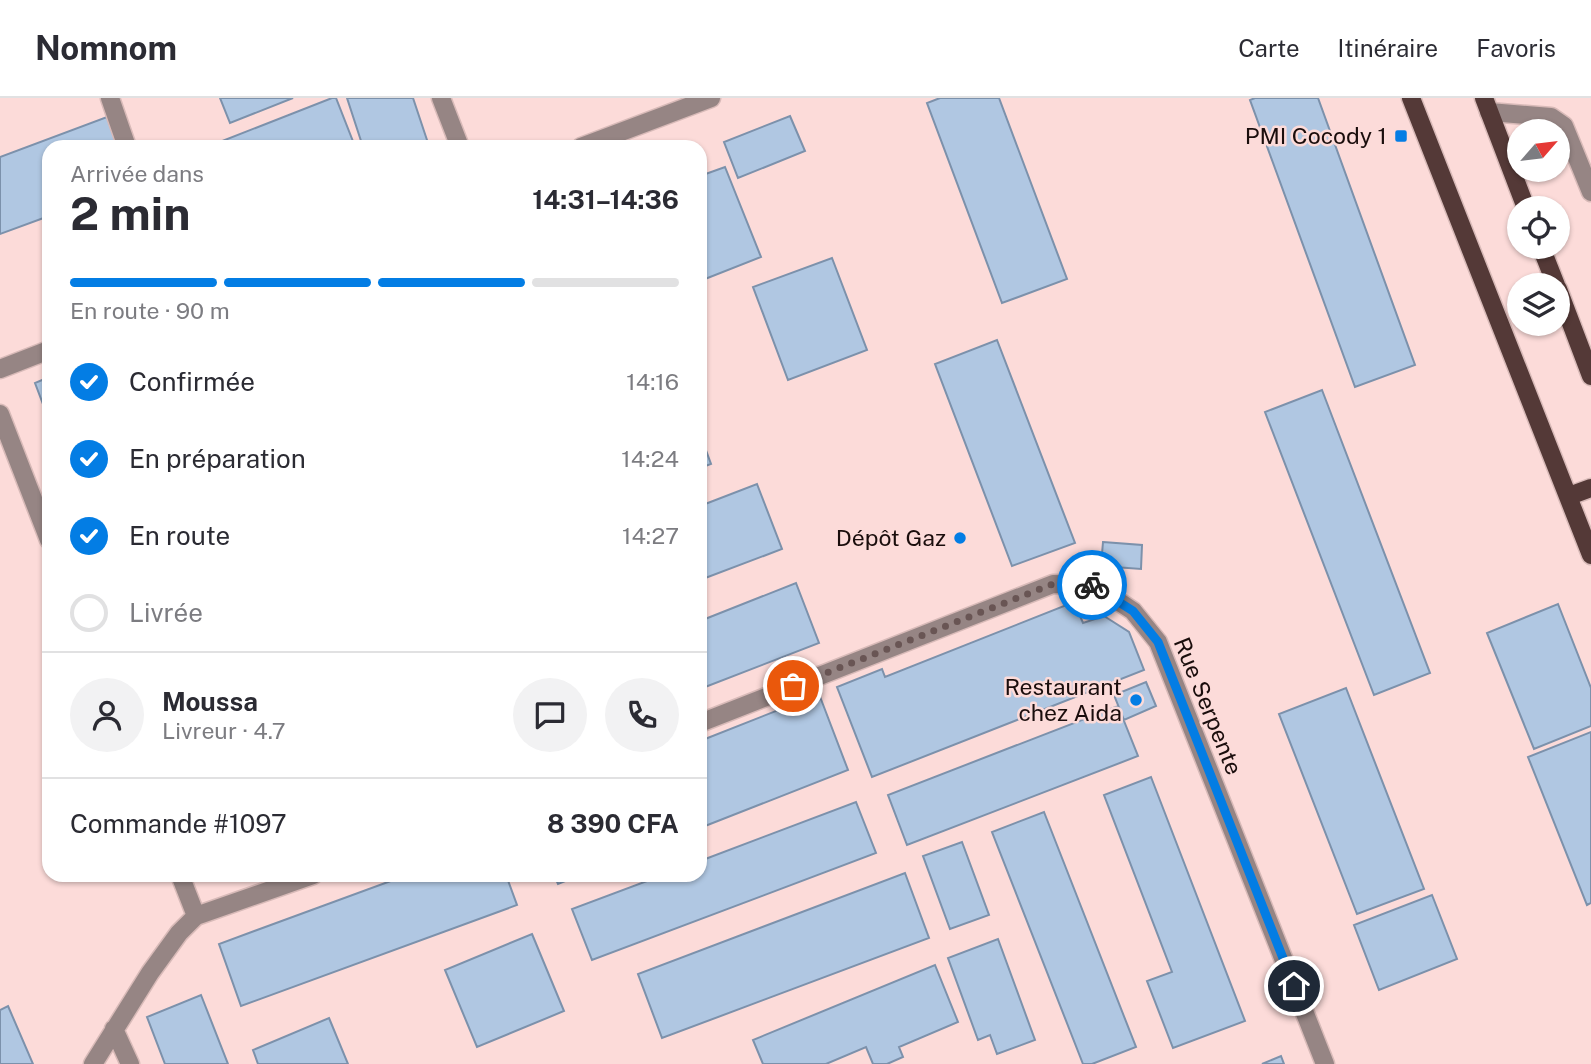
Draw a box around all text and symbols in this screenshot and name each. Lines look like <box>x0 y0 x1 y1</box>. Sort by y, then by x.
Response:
text: Nomnom <box>35 29 177 67</box>
text: Carte <box>1238 34 1300 62</box>
text: Itinéraire <box>1338 34 1438 62</box>
text: Favoris <box>1476 34 1556 62</box>
north arrow <box>1507 119 1570 182</box>
map controls <box>1507 119 1570 336</box>
place label: PMI Cocody 1 <box>1245 122 1387 149</box>
marker: PMI Cocody 1 <box>1393 128 1409 144</box>
text: Arrivée dans <box>70 160 204 187</box>
text: 14:31–14:36 <box>532 184 679 215</box>
text: 2 min <box>70 186 190 240</box>
button: locate <box>1507 196 1570 259</box>
button: layers <box>1507 273 1570 336</box>
text: En route · 90 m <box>70 297 230 324</box>
icon: check <box>70 363 108 401</box>
text: Confirmée <box>129 366 255 397</box>
text: 14:16 <box>626 368 679 395</box>
icon: check <box>70 440 108 478</box>
text: En préparation <box>129 443 306 474</box>
text: 14:24 <box>621 445 679 472</box>
icon: check <box>70 517 108 555</box>
text: En route <box>129 520 230 551</box>
text: 14:27 <box>622 522 679 549</box>
place label: Dépôt Gaz <box>836 524 946 551</box>
marker: Dépôt Gaz <box>952 530 968 546</box>
courier <box>1057 550 1127 620</box>
icon: bike <box>1073 566 1111 604</box>
text: Livrée <box>129 597 203 628</box>
street label: Rue Serpente <box>1169 633 1248 778</box>
pin <box>763 656 823 716</box>
icon: bag <box>774 667 812 705</box>
place label: Restaurant chez Aida <box>1004 673 1122 726</box>
button: person <box>70 678 144 752</box>
button: chat <box>513 678 587 752</box>
button: phone <box>605 678 679 752</box>
text: Moussa <box>162 686 258 717</box>
marker: Restaurant chez Aida <box>1128 692 1144 708</box>
text: Livreur · 4.7 <box>162 717 285 744</box>
text: Commande #1097 <box>70 808 287 839</box>
text: 8 390 CFA <box>547 808 679 839</box>
pin <box>1264 956 1324 1016</box>
icon: home <box>1275 967 1313 1005</box>

